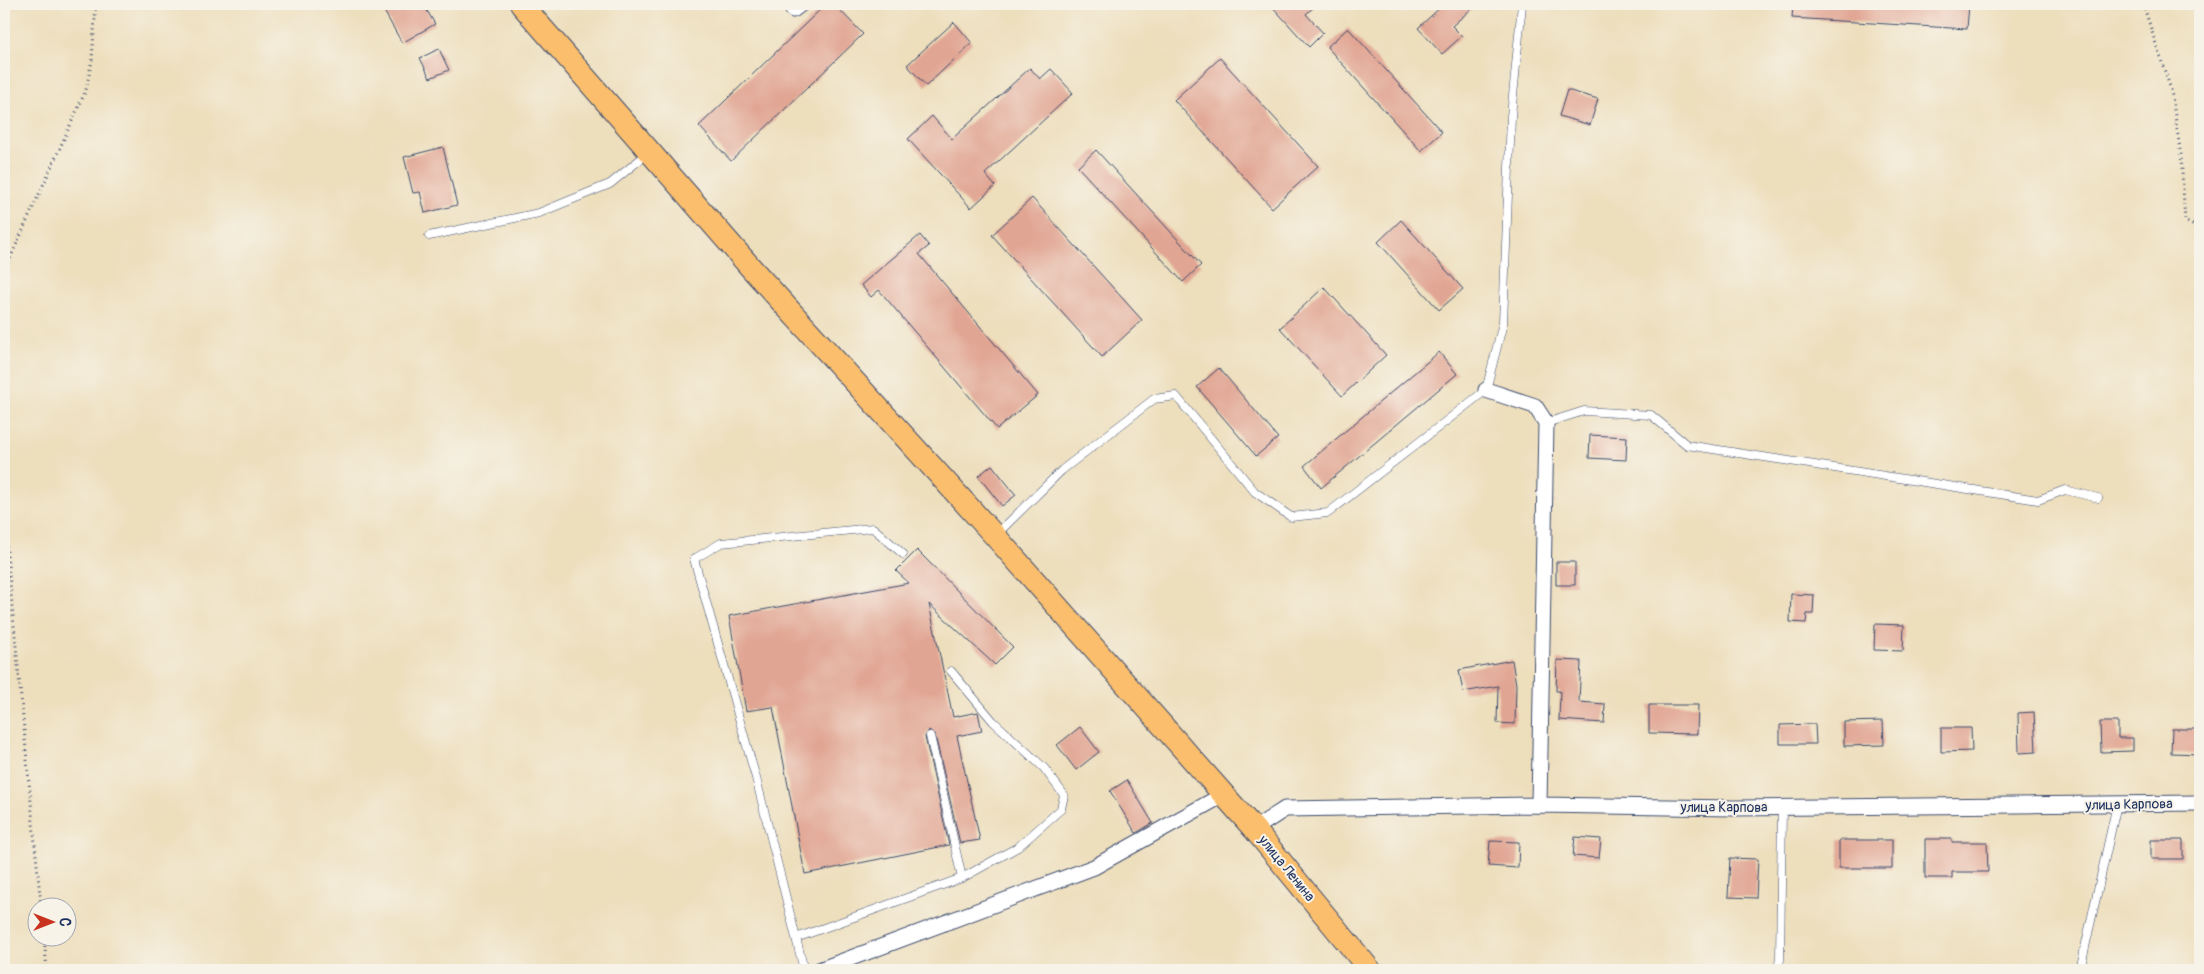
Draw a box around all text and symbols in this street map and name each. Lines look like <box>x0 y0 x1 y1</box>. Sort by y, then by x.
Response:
street label: улица Карпова <box>2084 795 2173 814</box>
street label: улица Карпова <box>1679 799 1768 816</box>
street label: улица Ленина <box>1254 831 1318 905</box>
north arrow <box>28 896 78 946</box>
text: С <box>56 918 73 927</box>

